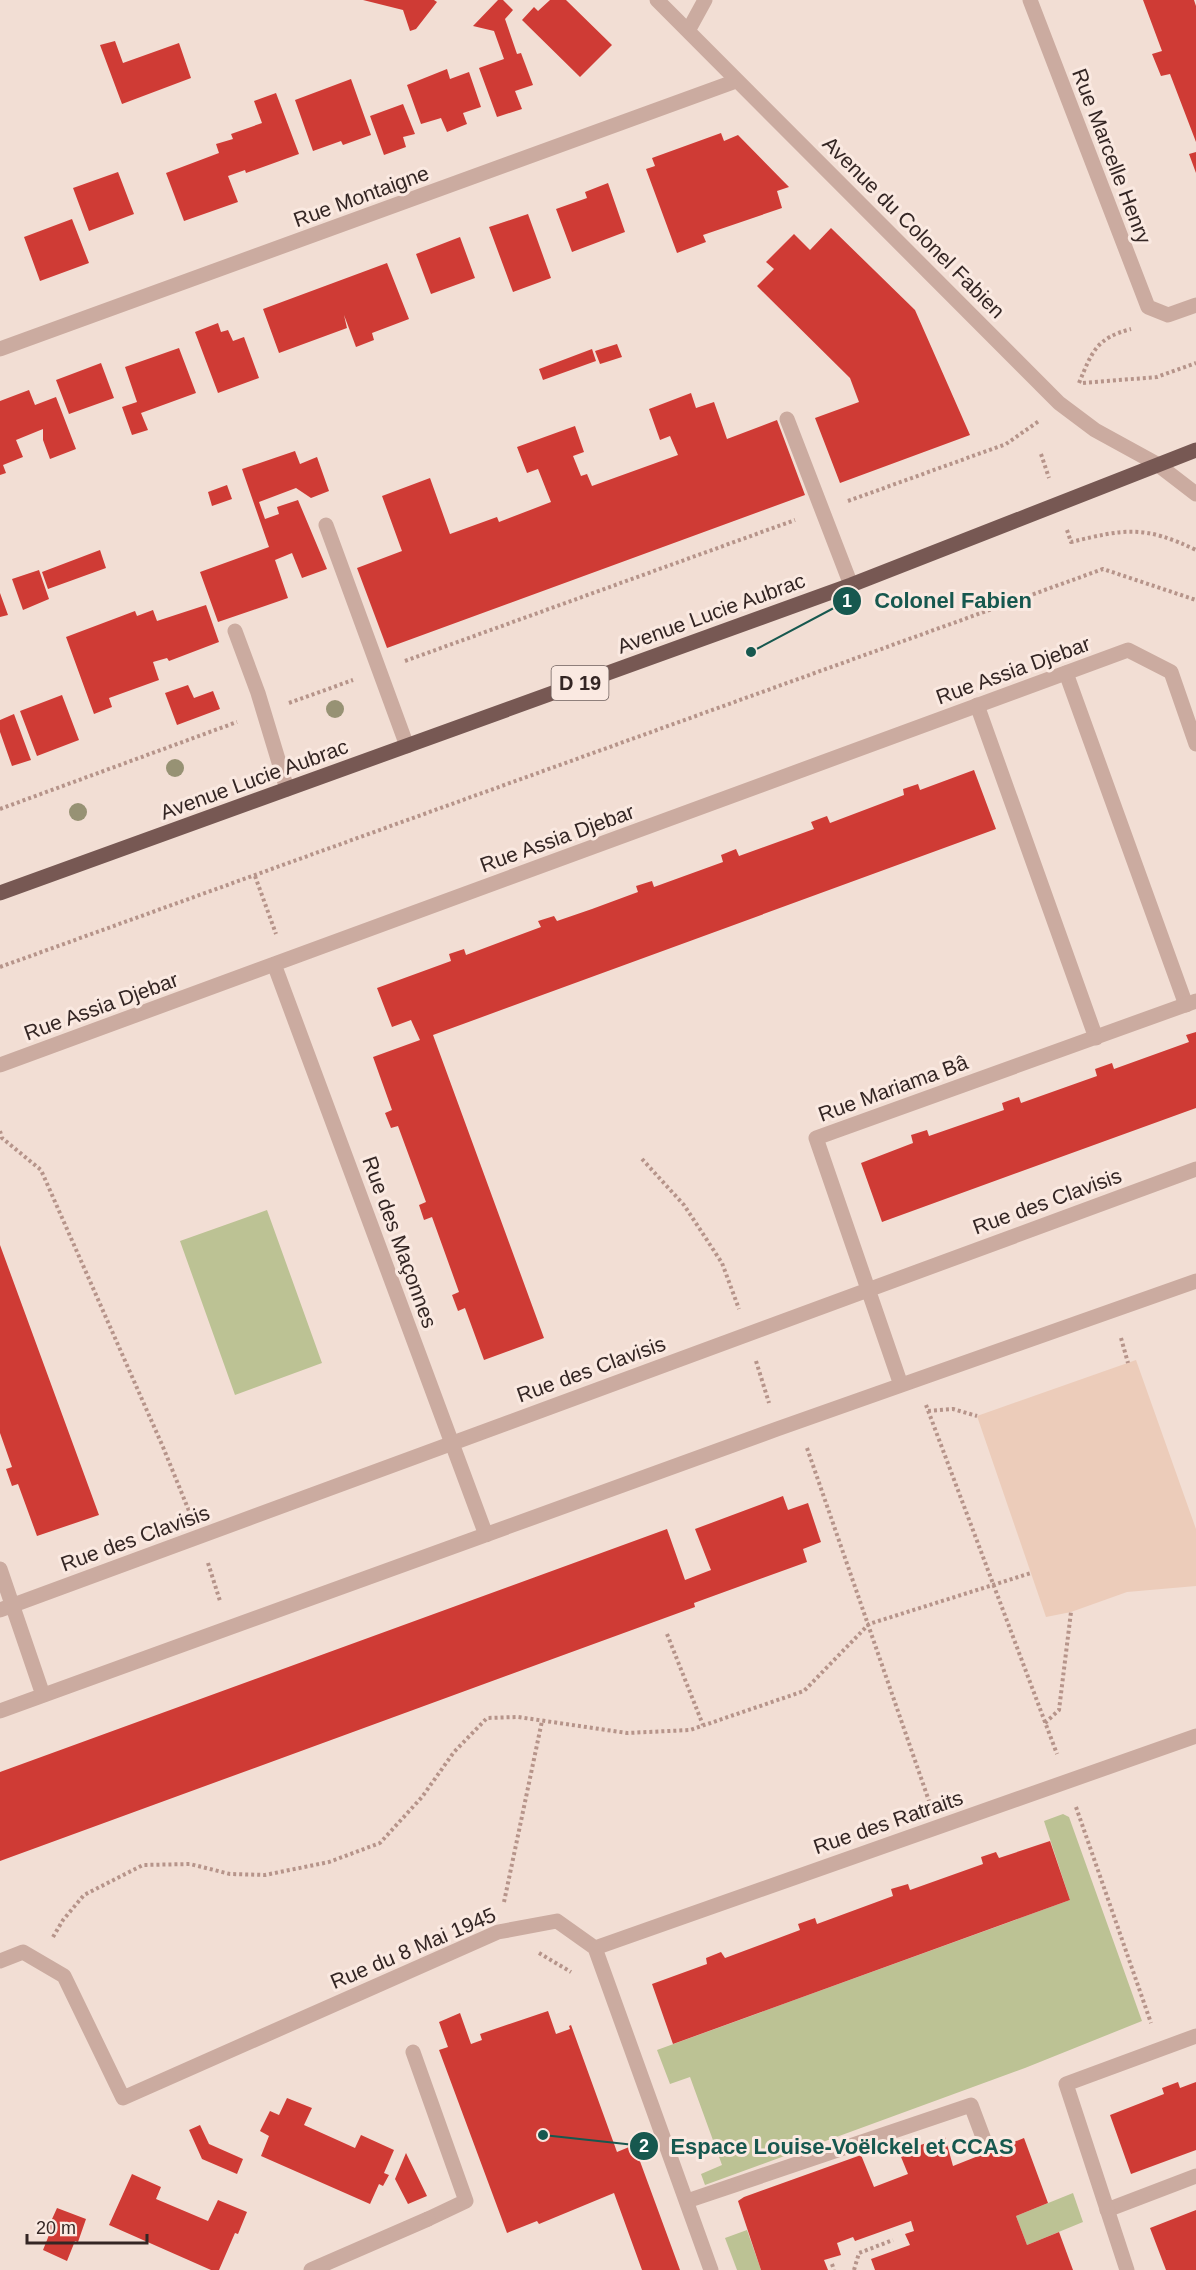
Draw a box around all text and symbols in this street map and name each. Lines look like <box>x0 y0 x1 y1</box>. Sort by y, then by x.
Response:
street label: Rue Marcelle Henry <box>1068 65 1156 247</box>
street label: Avenue du Colonel Fabien <box>818 131 1010 323</box>
street label: Rue Montaigne <box>290 161 432 231</box>
street label: Avenue Lucie Aubrac <box>614 568 808 658</box>
callout: Colonel Fabien <box>832 581 1044 621</box>
text: Colonel Fabien <box>874 588 1032 613</box>
text: 1 <box>842 591 852 611</box>
street label: Rue Assia Djebar <box>933 631 1093 709</box>
road number: D 19 <box>552 666 608 700</box>
street label: Avenue Lucie Aubrac <box>157 734 351 824</box>
street label: Rue Assia Djebar <box>477 799 637 877</box>
street label: Rue Assia Djebar <box>21 967 181 1045</box>
street label: Rue Mariama Bâ <box>815 1050 971 1126</box>
street label: Rue des Maçonnes <box>358 1153 442 1331</box>
street label: Rue des Clavisis <box>970 1163 1124 1239</box>
street label: Rue des Clavisis <box>514 1331 668 1407</box>
street label: Rue des Clavisis <box>58 1500 212 1576</box>
street label: Rue des Ratraits <box>810 1786 966 1858</box>
street label: Rue du 8 Mai 1945 <box>327 1903 499 1993</box>
callout: Espace Louise-Voëlckel et CCAS <box>629 2126 1026 2166</box>
text: Espace Louise-Voëlckel et CCAS <box>670 2134 1014 2159</box>
text: 2 <box>639 2136 649 2156</box>
scale bar <box>27 2207 147 2245</box>
text: 20 m <box>36 2218 76 2238</box>

